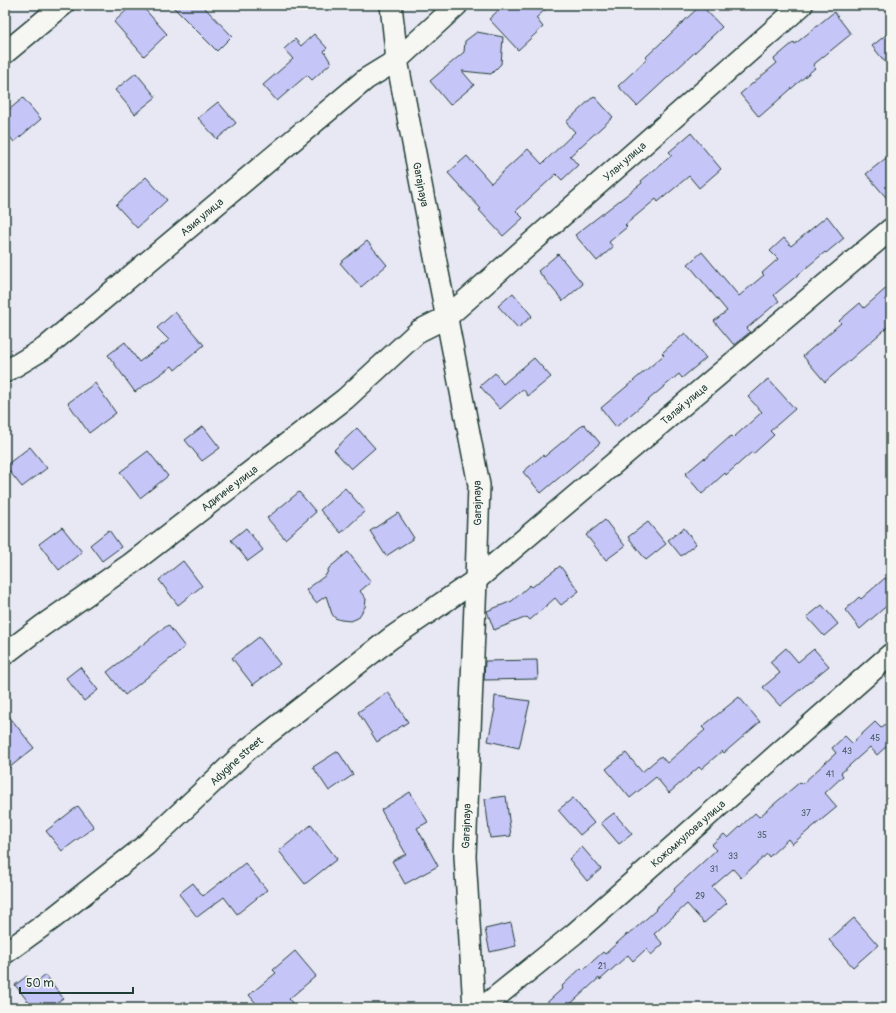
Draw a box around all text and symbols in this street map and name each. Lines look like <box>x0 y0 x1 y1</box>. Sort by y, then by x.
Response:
street label: Улан улица <box>601 139 649 184</box>
street label: Garajnaya <box>410 161 431 208</box>
street label: Азия улица <box>178 195 226 239</box>
street label: Талай улица <box>658 381 710 428</box>
street label: Адигине улица <box>199 463 261 514</box>
street label: Garajnaya <box>471 480 484 526</box>
house number: 45 <box>870 733 880 744</box>
street label: Adygine street <box>207 734 266 789</box>
house number: 43 <box>842 746 852 757</box>
house number: 41 <box>826 769 834 780</box>
street label: Кожомкулова улица <box>648 797 728 870</box>
street label: Garajnaya <box>459 803 474 849</box>
house number: 37 <box>801 808 811 819</box>
house number: 35 <box>757 830 767 841</box>
house number: 33 <box>728 851 738 862</box>
house number: 31 <box>710 864 718 875</box>
house number: 29 <box>695 891 705 902</box>
house number: 21 <box>598 961 606 972</box>
scale bar <box>20 969 133 995</box>
text: 50 m <box>26 976 54 991</box>

